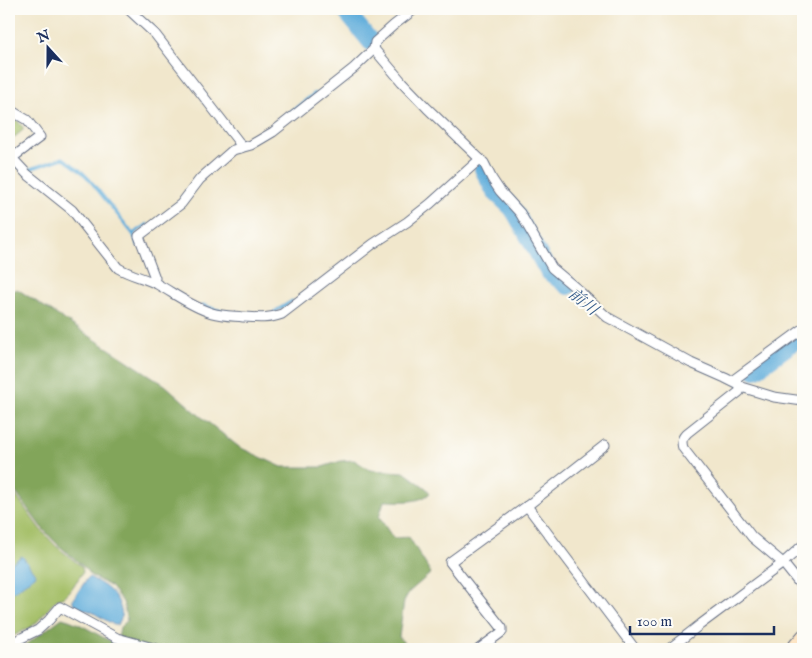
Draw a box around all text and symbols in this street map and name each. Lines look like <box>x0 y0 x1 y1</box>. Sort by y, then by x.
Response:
north arrow <box>22 22 72 72</box>
text: N <box>34 26 53 48</box>
water label: 前川 <box>564 285 603 322</box>
scale bar <box>630 603 773 635</box>
text: 100 m <box>637 612 673 631</box>

